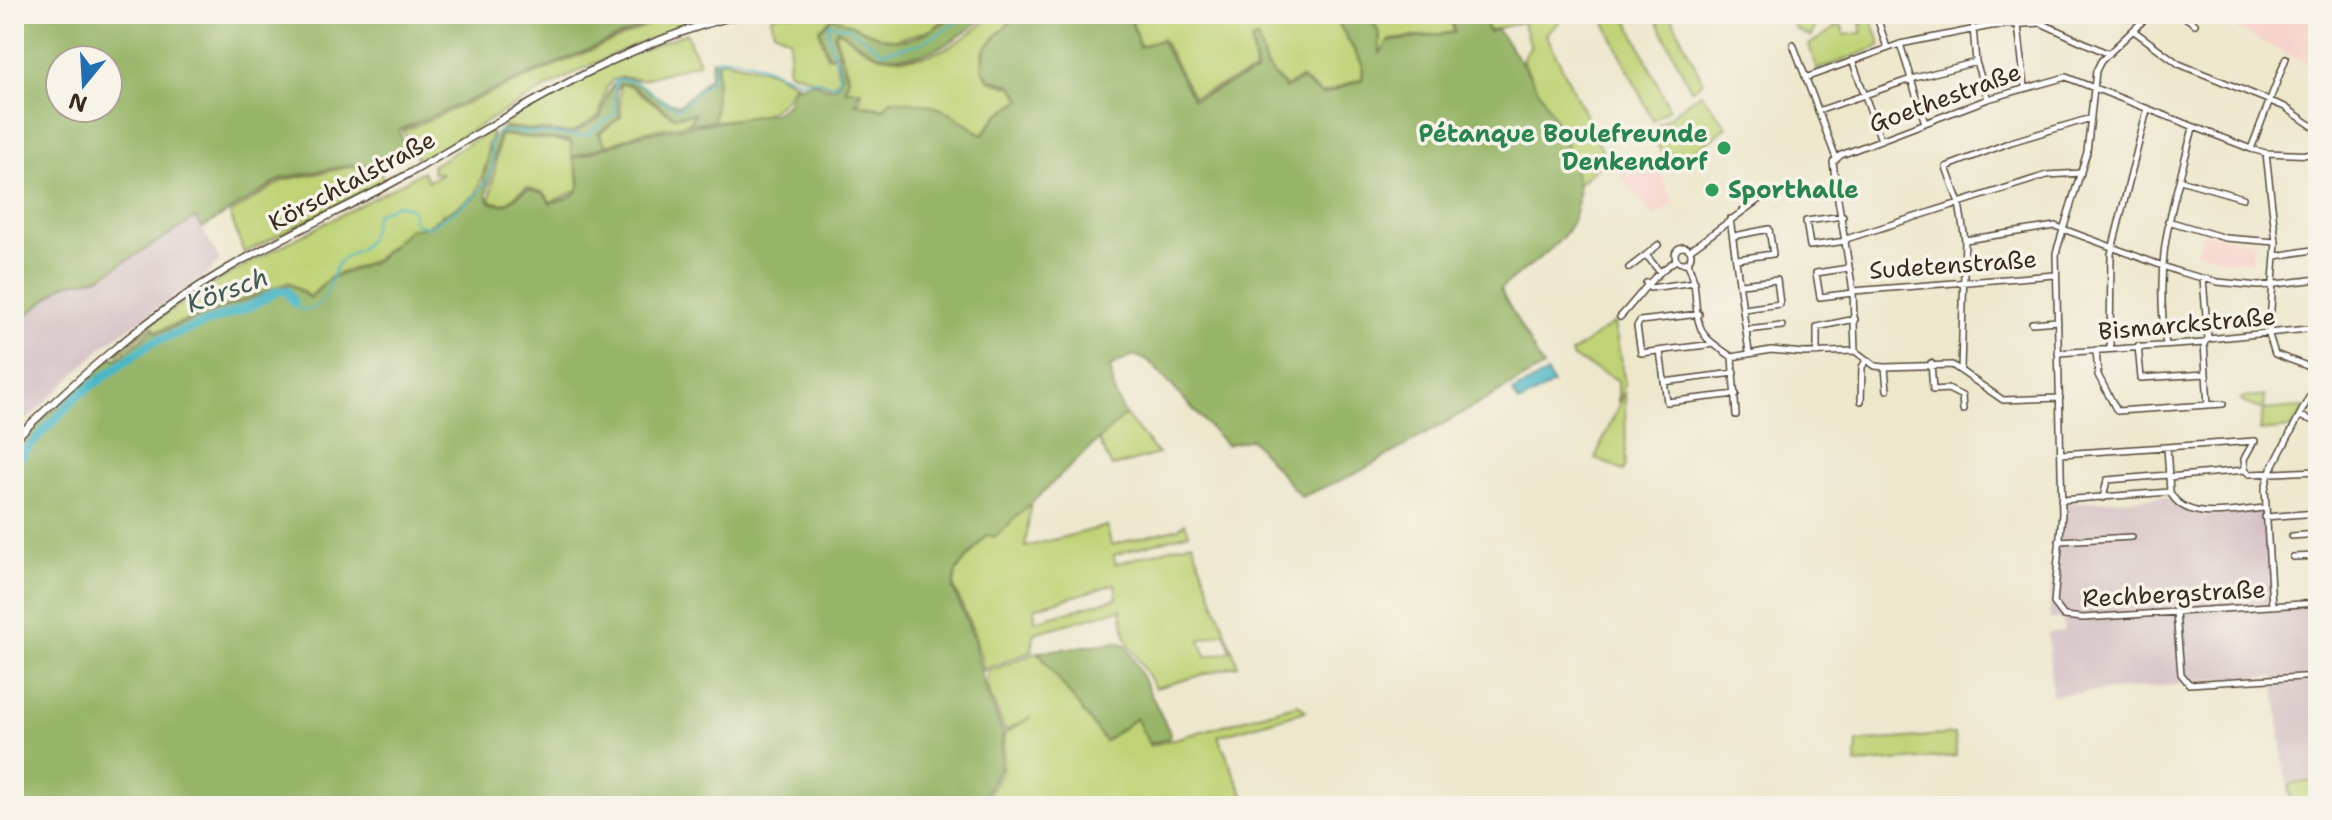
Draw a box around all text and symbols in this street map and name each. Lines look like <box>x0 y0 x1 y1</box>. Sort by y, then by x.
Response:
north arrow <box>44 44 124 124</box>
street label: Goethestraße <box>1865 56 2025 140</box>
text: N <box>65 86 91 119</box>
place label: Pétanque Boulefreunde Denkendorf <box>1418 118 1708 178</box>
street label: Körschtalstraße <box>263 124 441 238</box>
marker: Pétanque Boulefreunde Denkendorf <box>1715 139 1733 157</box>
place label: Sporthalle <box>1728 174 1859 206</box>
marker: Sporthalle <box>1703 181 1721 199</box>
street label: Sudetenstraße <box>1868 243 2038 287</box>
water label: Körsch <box>181 259 273 321</box>
street label: Bismarckstraße <box>2097 300 2277 348</box>
street label: Rechbergstraße <box>2082 573 2266 615</box>

